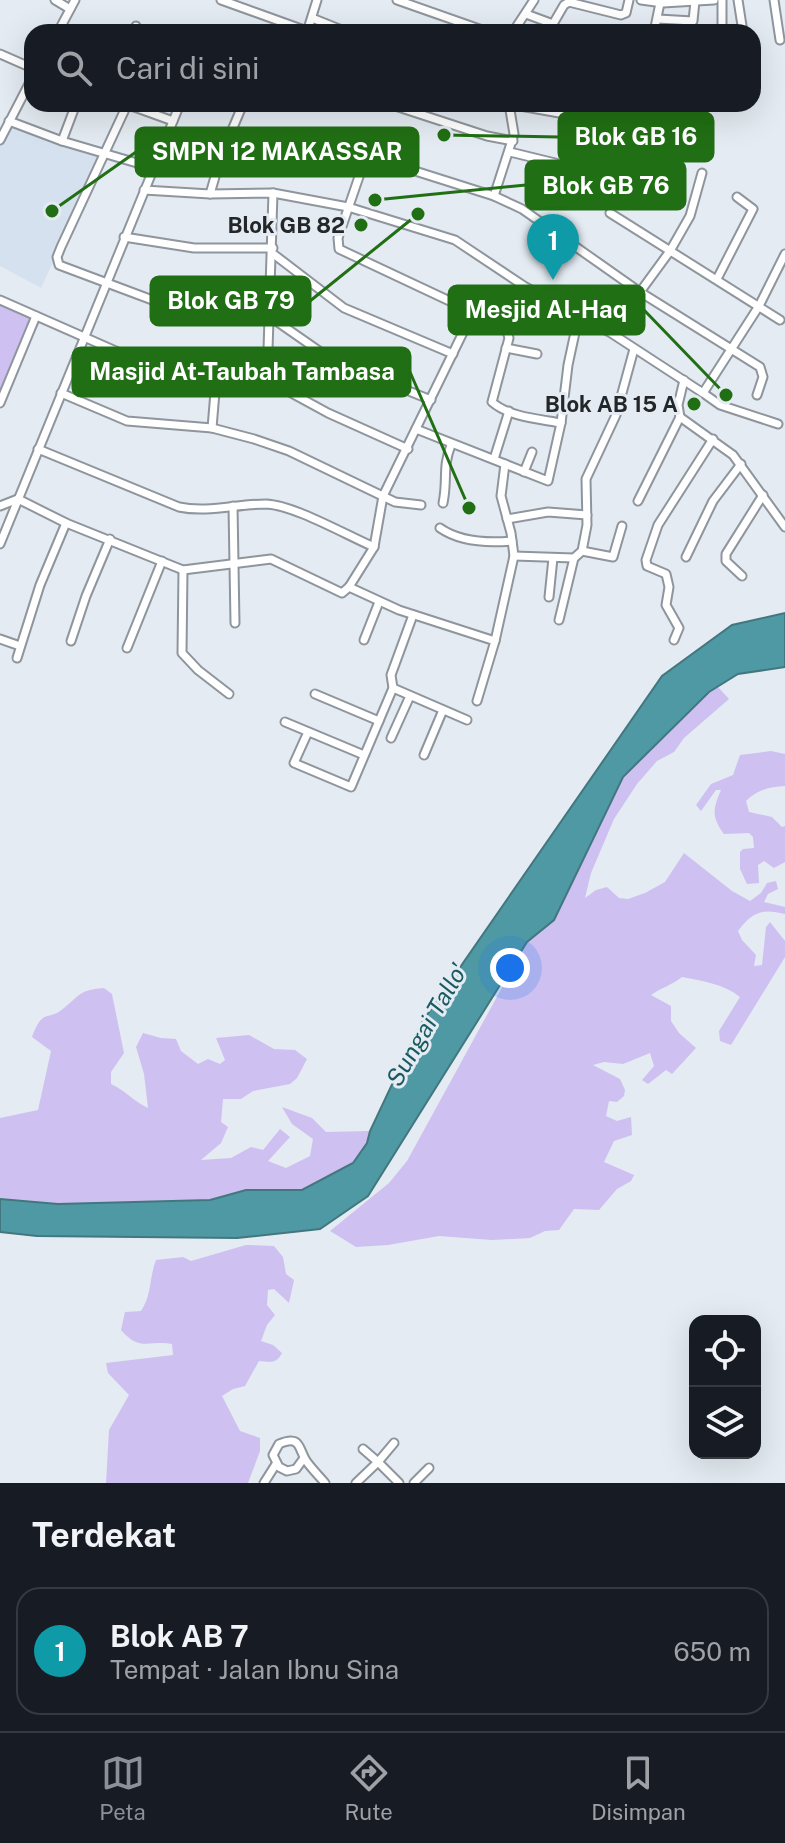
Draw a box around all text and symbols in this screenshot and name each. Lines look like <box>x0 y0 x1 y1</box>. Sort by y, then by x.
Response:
search box <box>24 24 761 112</box>
icon: search <box>52 46 96 90</box>
text: Cari di sini <box>116 50 259 86</box>
callout: Blok GB 16 <box>559 113 713 161</box>
text: Blok GB 16 <box>575 122 697 150</box>
callout: SMPN 12 MAKASSAR <box>136 128 418 176</box>
text: SMPN 12 MAKASSAR <box>152 137 402 165</box>
callout: Blok GB 76 <box>526 161 685 209</box>
text: Blok GB 76 <box>542 171 670 199</box>
place label: Blok GB 82 <box>228 212 345 238</box>
pin: 1 <box>527 214 579 280</box>
marker: Blok GB 82 <box>352 216 370 234</box>
callout: Blok GB 79 <box>151 277 310 325</box>
text: Blok GB 79 <box>167 286 295 314</box>
callout: Mesjid Al-Haq <box>449 286 644 334</box>
text: Mesjid Al-Haq <box>465 295 627 323</box>
callout: Masjid At-Taubah Tambasa <box>73 348 410 396</box>
text: Masjid At-Taubah Tambasa <box>89 357 395 385</box>
place label: Blok AB 15 A <box>545 391 678 417</box>
marker: Blok AB 15 A <box>685 395 703 413</box>
your location <box>490 948 530 988</box>
water label: Sungai Tallo' <box>380 958 473 1091</box>
map controls <box>689 1315 761 1459</box>
button: locate <box>689 1315 761 1387</box>
button: layers <box>689 1387 761 1459</box>
text: Terdekat <box>32 1515 176 1555</box>
text: Blok AB 7 <box>110 1618 249 1654</box>
text: 1 <box>54 1636 66 1667</box>
text: 650 m <box>673 1636 751 1667</box>
text: Tempat · Jalan Ibnu Sina <box>110 1654 399 1685</box>
tab: Peta <box>99 1751 146 1825</box>
tab: Rute <box>344 1751 393 1825</box>
tab: Disimpan <box>591 1751 686 1825</box>

